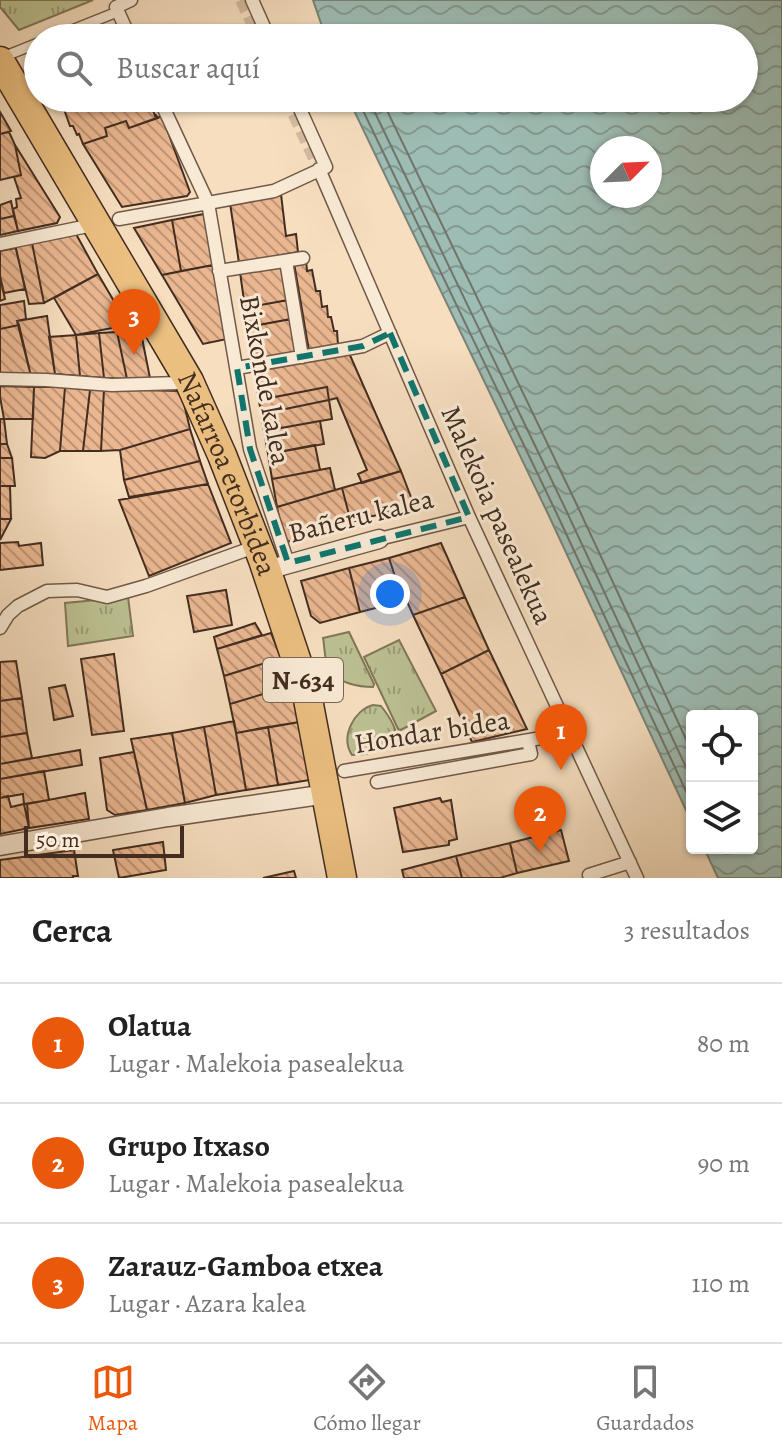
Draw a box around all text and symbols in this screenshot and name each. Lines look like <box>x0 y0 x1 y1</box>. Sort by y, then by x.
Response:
search box <box>24 24 758 112</box>
icon: search <box>52 46 96 90</box>
text: Buscar aquí <box>116 48 260 88</box>
north arrow <box>590 136 662 208</box>
pin: 3 <box>108 289 160 355</box>
street label: Bixkonde kalea <box>230 292 300 468</box>
street label: Nafarroa etorbidea <box>168 366 286 581</box>
street label: Malekoia pasealekua <box>432 400 562 630</box>
street label: Bañeru kalea <box>284 480 438 552</box>
your location <box>370 574 410 614</box>
road number: N-634 <box>263 658 343 702</box>
street label: Hondar bidea <box>352 701 512 763</box>
pin: 1 <box>535 704 587 770</box>
map controls <box>686 710 758 854</box>
button: locate <box>686 710 758 782</box>
button: layers <box>686 782 758 854</box>
pin: 2 <box>514 786 566 852</box>
scale bar <box>24 822 184 858</box>
text: 50 m <box>36 825 80 855</box>
text: Cerca <box>32 907 113 954</box>
text: 3 resultados <box>624 913 750 948</box>
text: Olatua <box>108 1006 191 1046</box>
text: 1 <box>53 1026 63 1061</box>
text: 80 m <box>697 1026 750 1061</box>
text: Lugar · Malekoia pasealekua <box>108 1046 404 1081</box>
text: Grupo Itxaso <box>108 1126 270 1166</box>
text: 2 <box>52 1146 64 1181</box>
text: 90 m <box>698 1146 750 1181</box>
text: Lugar · Malekoia pasealekua <box>108 1166 404 1201</box>
text: Zarauz-Gamboa etxea <box>108 1246 383 1286</box>
text: 3 <box>52 1266 64 1301</box>
text: 110 m <box>692 1266 750 1301</box>
text: Lugar · Azara kalea <box>108 1286 306 1321</box>
tab: Mapa <box>88 1360 138 1438</box>
tab: Cómo llegar <box>313 1360 421 1438</box>
tab: Guardados <box>596 1360 694 1438</box>

